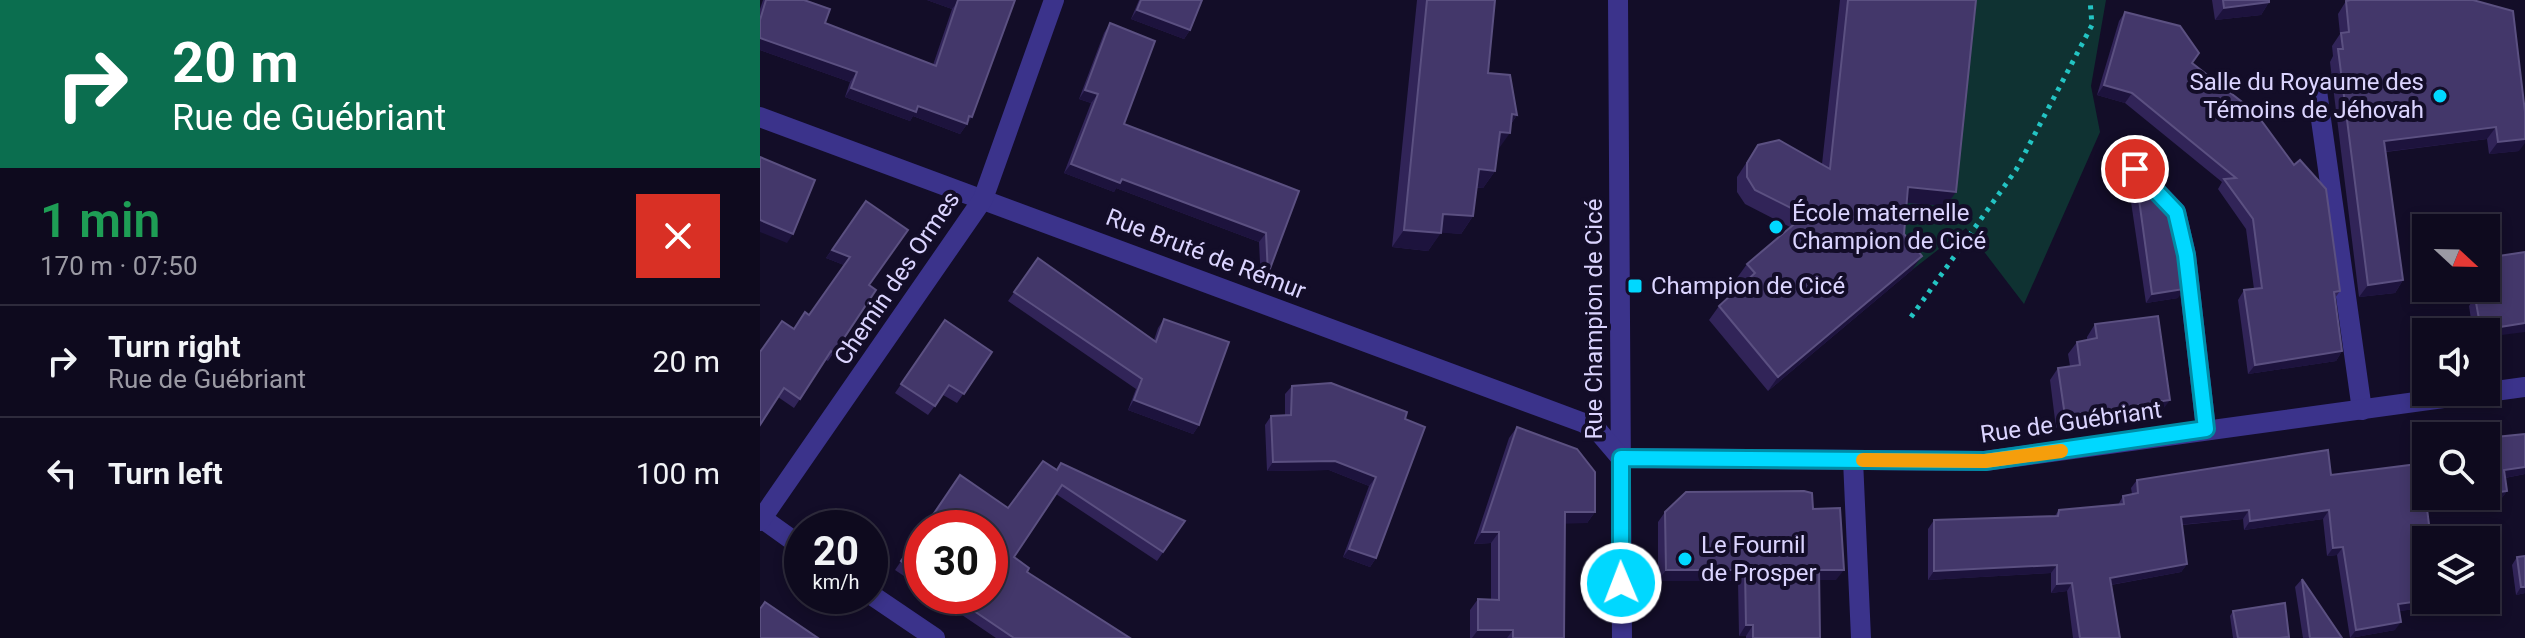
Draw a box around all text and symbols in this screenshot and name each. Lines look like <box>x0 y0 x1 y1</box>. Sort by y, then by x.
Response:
text: 20 m <box>172 30 299 96</box>
icon: right <box>40 32 144 136</box>
place label: Salle du Royaume des Témoins de Jéhovah <box>2189 68 2424 124</box>
marker: Salle du Royaume des Témoins de Jéhovah <box>2431 87 2449 105</box>
text: Rue de Guébriant <box>172 97 446 139</box>
pin <box>2101 135 2169 203</box>
icon: arrive <box>2113 147 2157 191</box>
street label: Chemin des Ormes <box>829 186 965 370</box>
text: 1 min <box>40 192 160 249</box>
button: close <box>636 194 720 278</box>
street label: Rue Champion de Cicé <box>1580 199 1608 439</box>
place label: École maternelle Champion de Cicé <box>1792 199 1986 255</box>
street label: Rue Bruté de Rémur <box>1102 203 1310 305</box>
north arrow <box>2412 214 2500 302</box>
map controls <box>2412 214 2500 614</box>
marker: École maternelle Champion de Cicé <box>1767 218 1785 236</box>
text: 170 m · 07:50 <box>40 251 198 281</box>
place label: Champion de Cicé <box>1651 272 1845 300</box>
marker: Champion de Cicé <box>1626 277 1644 295</box>
button: sound <box>2412 318 2500 406</box>
text: Turn right <box>108 329 241 364</box>
icon: right <box>40 339 84 383</box>
text: 20 m <box>653 344 720 379</box>
text: Rue de Guébriant <box>108 364 306 394</box>
street label: Rue de Guébriant <box>1979 395 2164 449</box>
button: search <box>2412 422 2500 510</box>
icon: left <box>40 451 84 495</box>
text: Turn left <box>108 456 223 491</box>
text: 100 m <box>636 456 720 491</box>
speed limit sign: 30 <box>904 510 1008 614</box>
button: layers <box>2412 526 2500 614</box>
text: 20 <box>813 528 859 575</box>
place label: Le Fournil de Prosper <box>1701 531 1817 587</box>
position arrow <box>1579 541 1663 625</box>
marker: Le Fournil de Prosper <box>1676 550 1694 568</box>
text: km/h <box>813 570 859 594</box>

